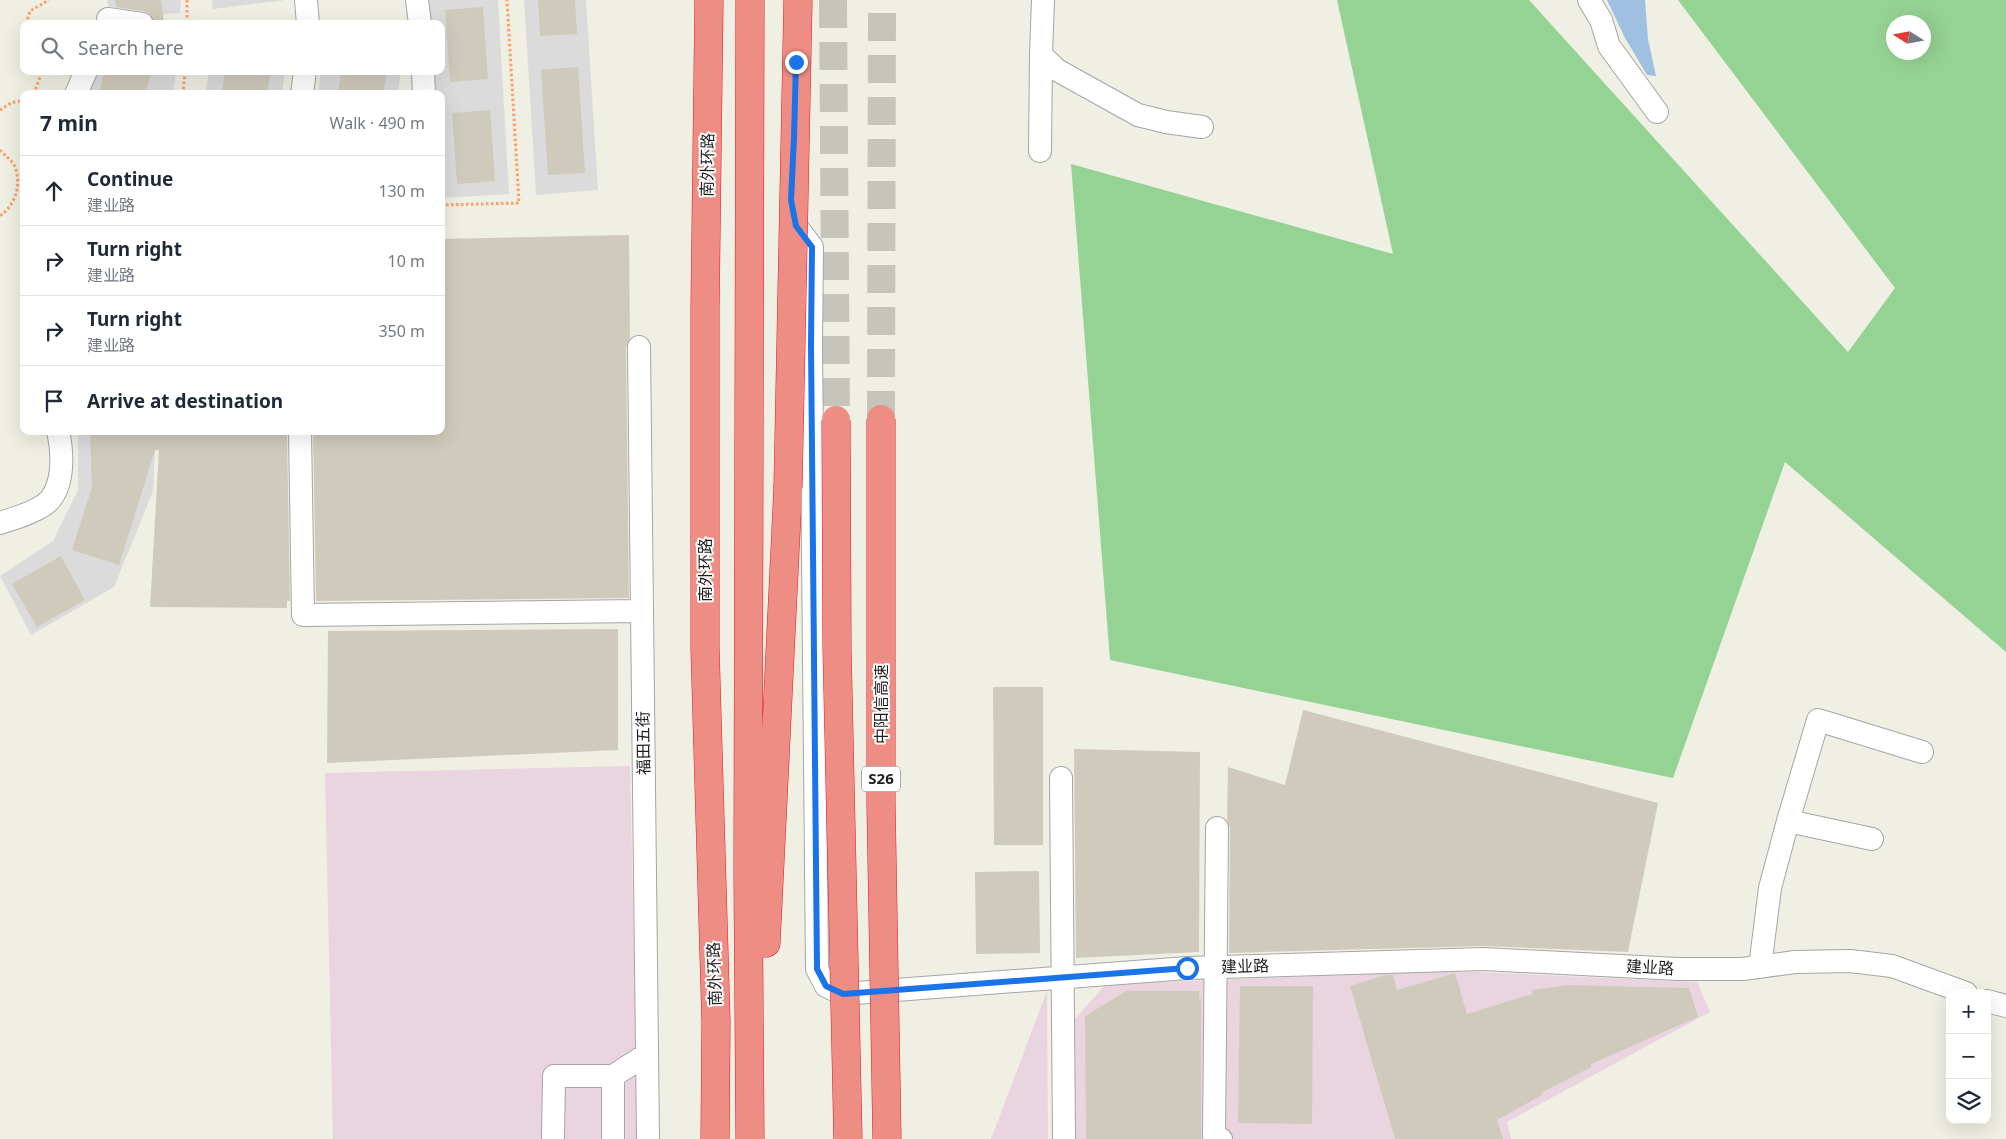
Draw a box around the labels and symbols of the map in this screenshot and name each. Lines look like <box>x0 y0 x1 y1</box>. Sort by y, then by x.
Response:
north arrow <box>1886 15 1931 60</box>
route end <box>785 51 808 74</box>
street label: 南外环路 <box>695 133 719 197</box>
street label: 南外环路 <box>694 538 716 602</box>
street label: 中阳信高速 <box>870 664 892 744</box>
street label: 福田五街 <box>631 711 655 775</box>
road number: S26 <box>862 766 900 792</box>
street label: 南外环路 <box>702 942 726 1006</box>
street label: 建业路 <box>1221 954 1269 978</box>
street label: 建业路 <box>1625 955 1675 979</box>
route start <box>1176 957 1199 980</box>

